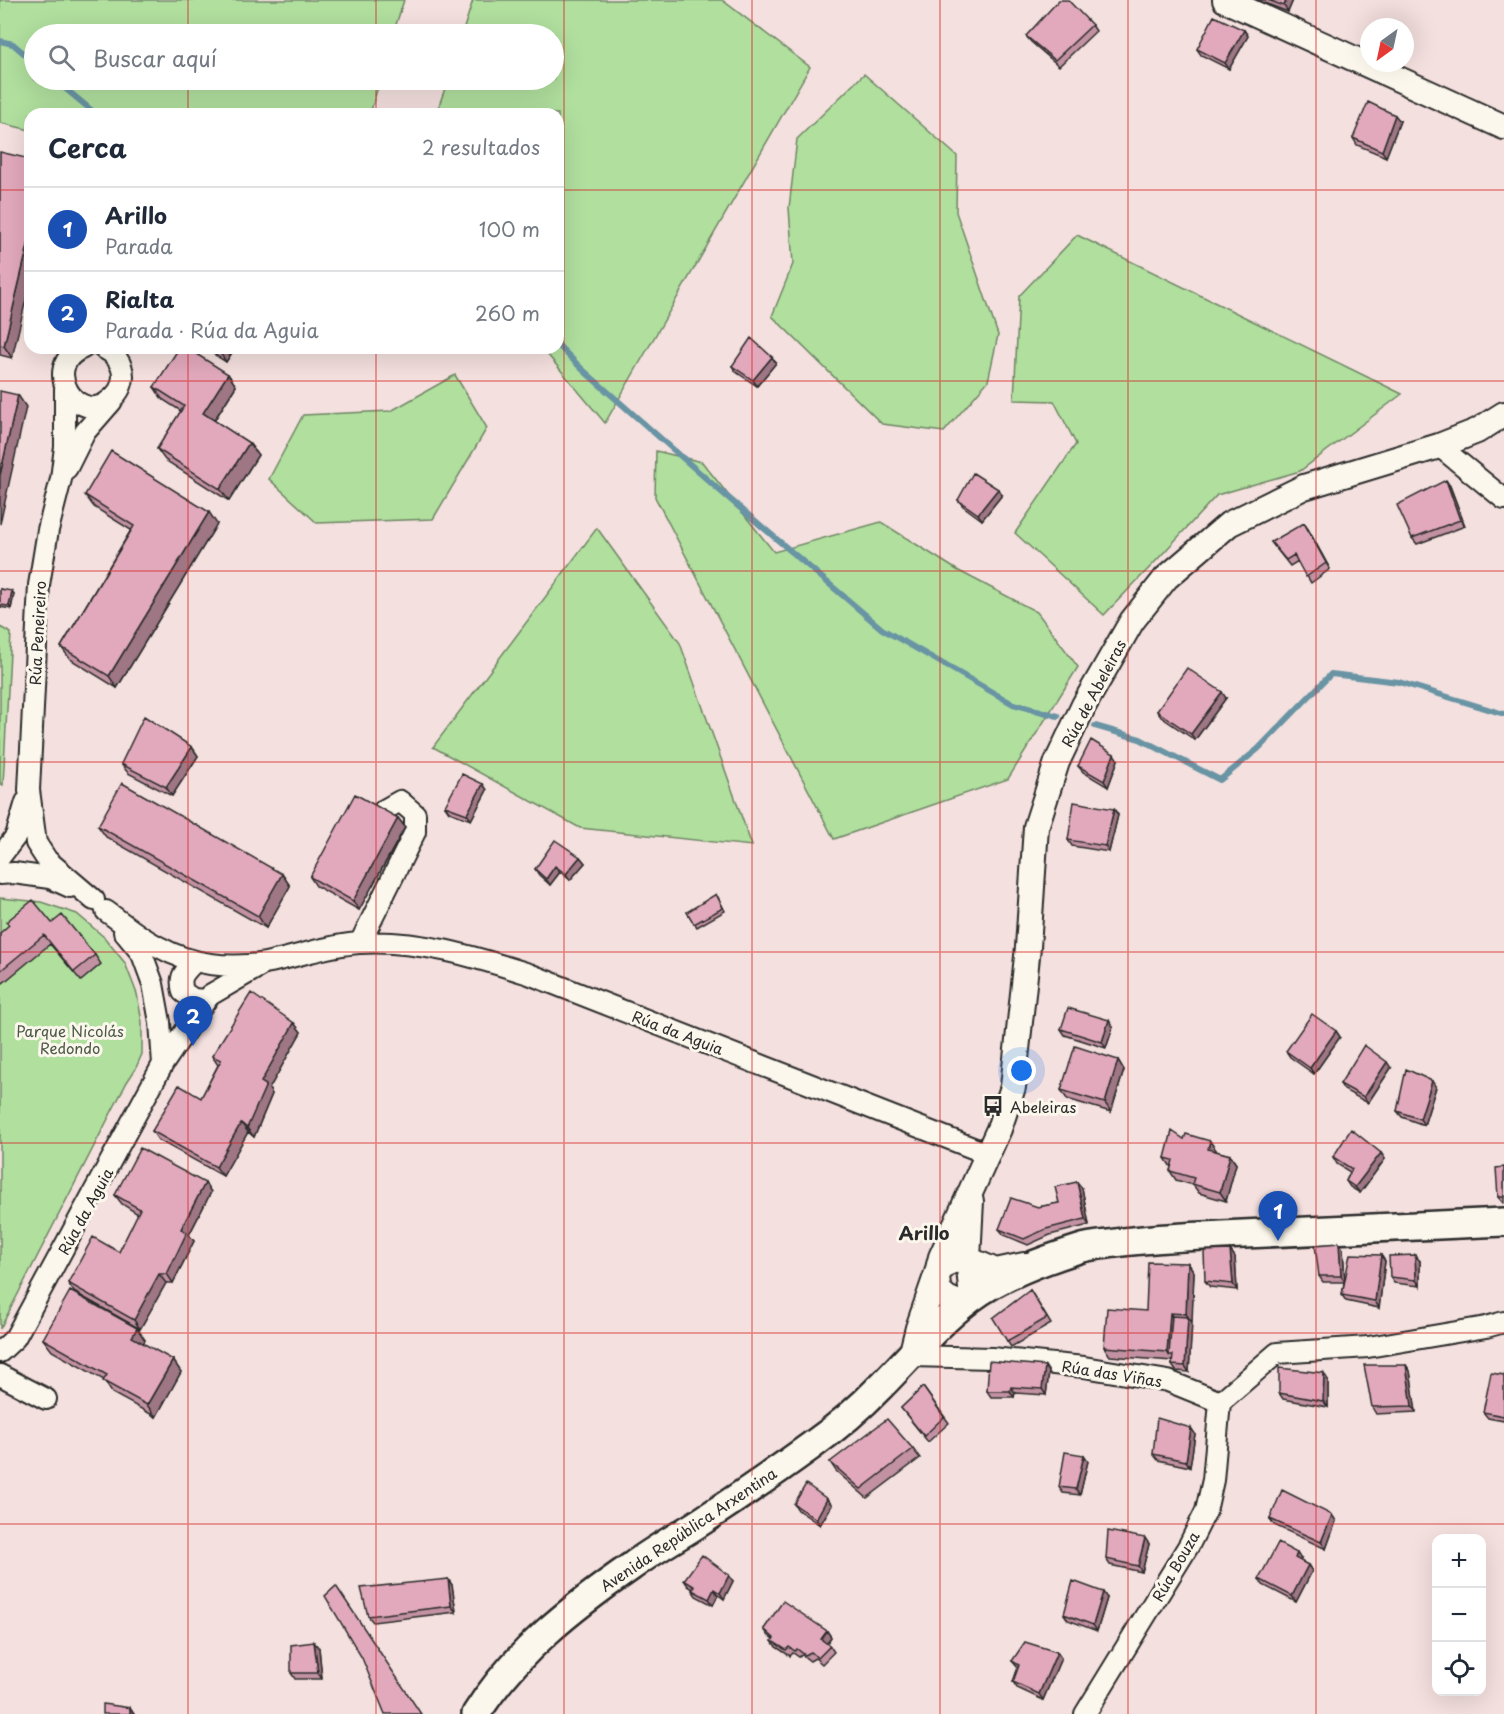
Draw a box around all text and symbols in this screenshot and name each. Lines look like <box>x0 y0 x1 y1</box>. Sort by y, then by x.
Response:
north arrow <box>1360 18 1414 72</box>
search box <box>24 24 564 90</box>
icon: search <box>45 41 78 74</box>
text: Buscar aquí <box>93 41 217 74</box>
text: Cerca <box>48 128 127 167</box>
text: 2 resultados <box>422 132 540 162</box>
text: Arillo <box>105 198 167 231</box>
text: 1 <box>63 214 72 244</box>
text: 100 m <box>479 214 540 244</box>
text: Parada <box>105 231 173 261</box>
text: Rialta <box>105 282 174 315</box>
text: 2 <box>60 298 75 328</box>
text: 260 m <box>475 298 540 328</box>
text: Parada · Rúa da Aguia <box>105 315 319 345</box>
street label: Rúa Peneireiro <box>23 580 51 686</box>
street label: Rúa de Abeleiras <box>1055 635 1131 751</box>
pin: 2 <box>174 996 212 1046</box>
street label: Rúa da Aguia <box>629 1004 728 1060</box>
park label: Parque Nicolás Redondo <box>16 1019 124 1059</box>
your location <box>1007 1056 1036 1085</box>
bus stop icon: Abeleiras <box>981 1094 1005 1118</box>
place label: Abeleiras <box>1010 1095 1077 1118</box>
street label: Rúa da Aguia <box>52 1163 119 1259</box>
pin: 1 <box>1258 1192 1298 1241</box>
district label: Arillo <box>899 1219 950 1246</box>
street label: Rúa das Viñas <box>1060 1354 1164 1392</box>
street label: Avenida República Arxentina <box>595 1461 781 1597</box>
street label: Rúa Bouza <box>1146 1526 1205 1605</box>
map controls <box>1432 1534 1486 1696</box>
button: + <box>1432 1534 1486 1588</box>
button: − <box>1432 1588 1486 1642</box>
button: locate <box>1432 1642 1486 1696</box>

